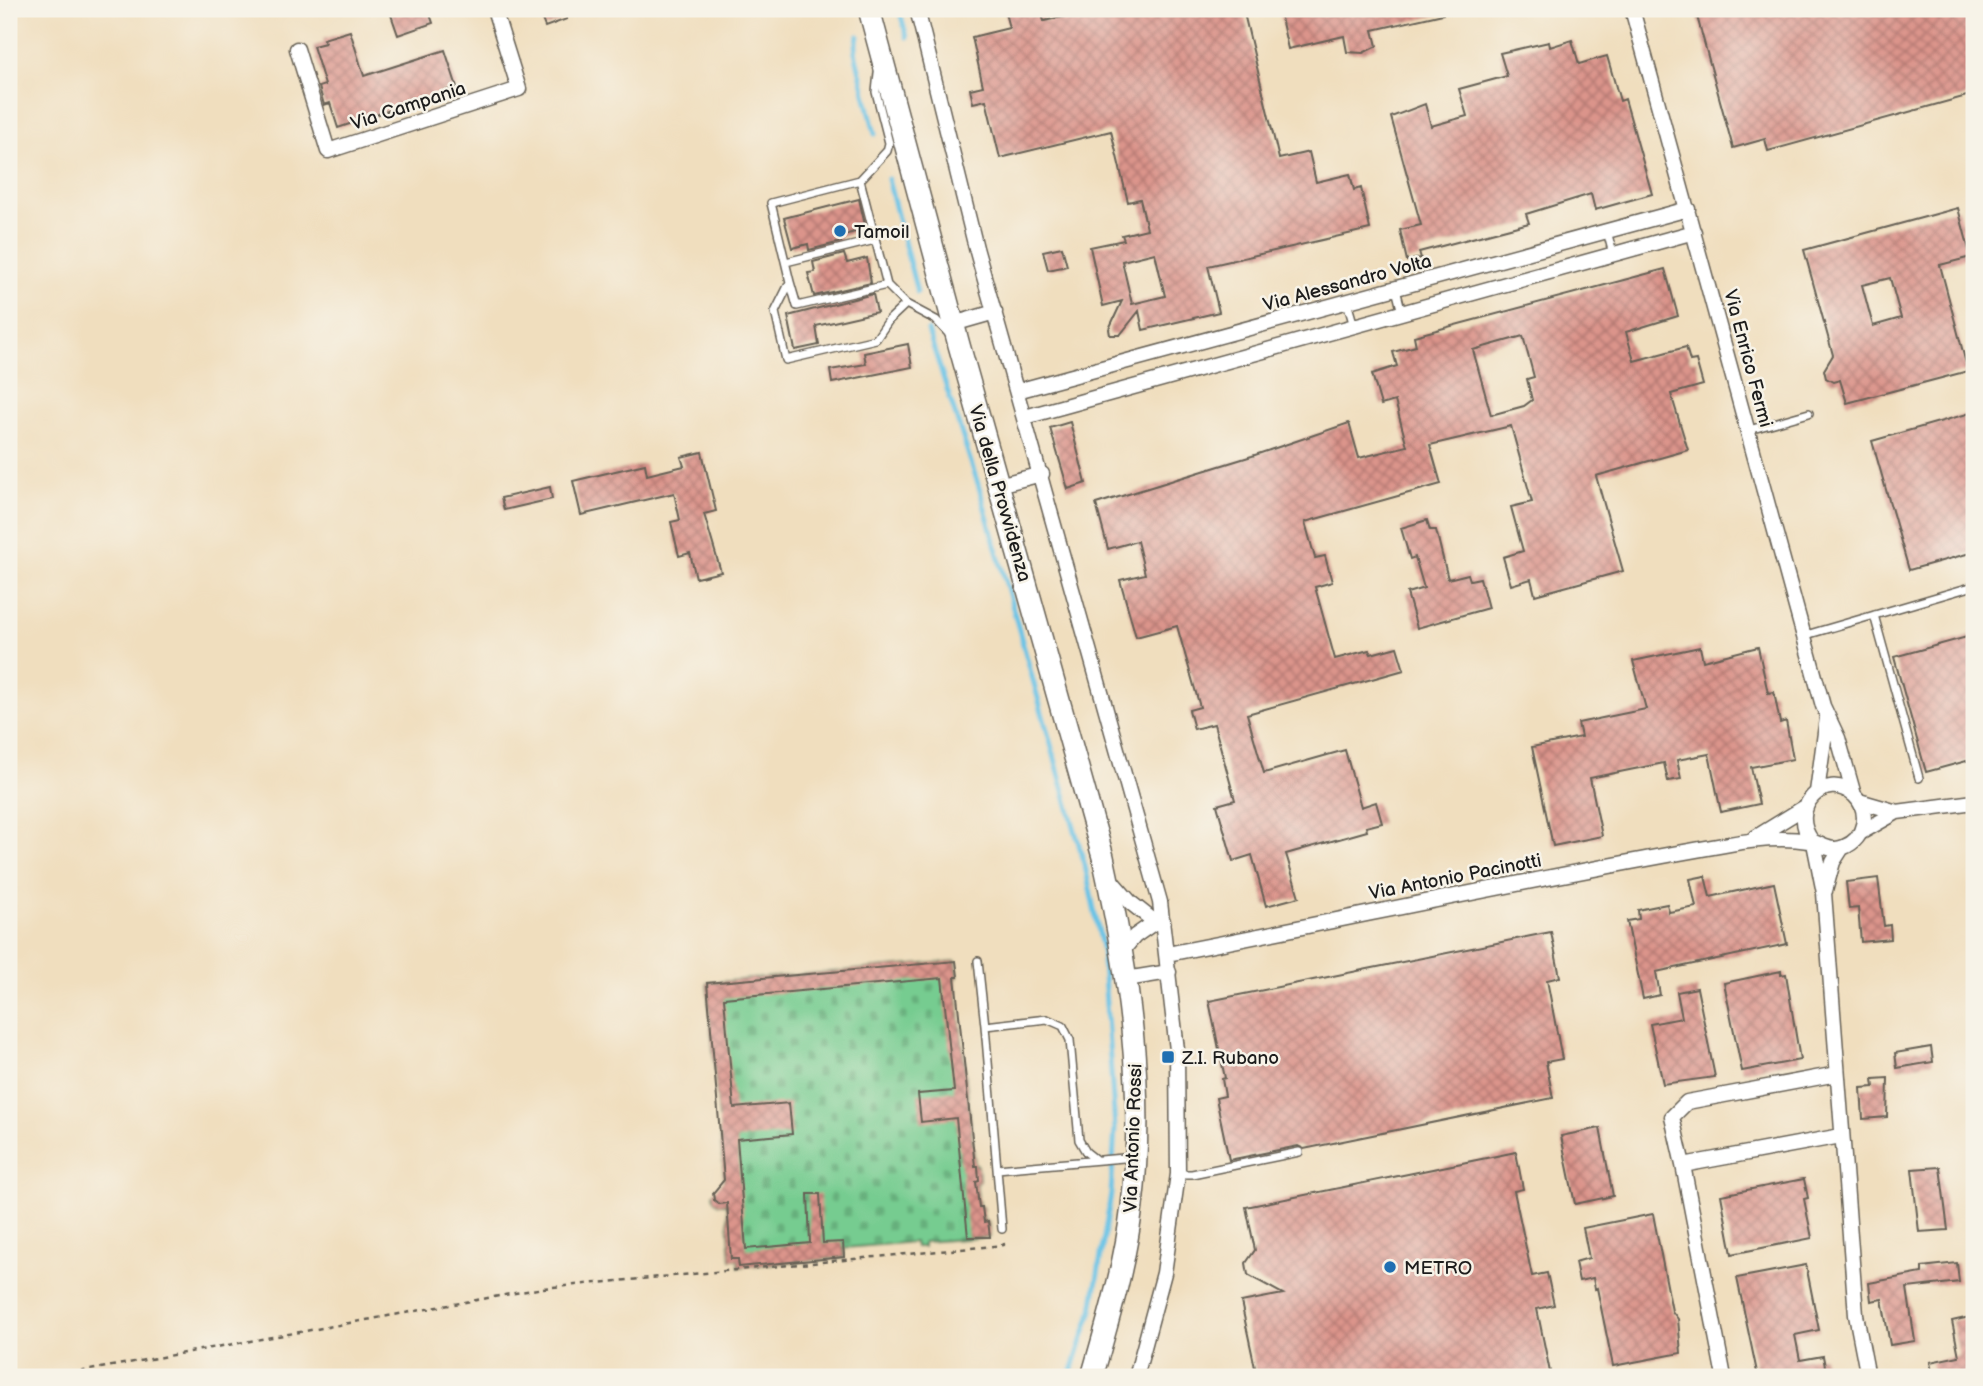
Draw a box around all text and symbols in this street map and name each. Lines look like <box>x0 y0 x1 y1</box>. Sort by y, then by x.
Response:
street label: Via Campania <box>348 77 469 136</box>
place label: Tamoil <box>854 221 909 244</box>
marker: Tamoil <box>832 223 848 239</box>
street label: Via Alessandro Volta <box>1261 250 1434 317</box>
street label: Via Enrico Fermi <box>1718 287 1777 430</box>
street label: Via della Provvidenza <box>963 402 1036 584</box>
street label: Via Antonio Pacinotti <box>1367 849 1544 905</box>
place label: Z.I. Rubano <box>1181 1047 1279 1070</box>
marker: Z.I. Rubano <box>1160 1049 1176 1065</box>
street label: Via Antonio Rossi <box>1119 1063 1148 1213</box>
place label: METRO <box>1404 1257 1472 1280</box>
marker: METRO <box>1382 1259 1398 1275</box>

